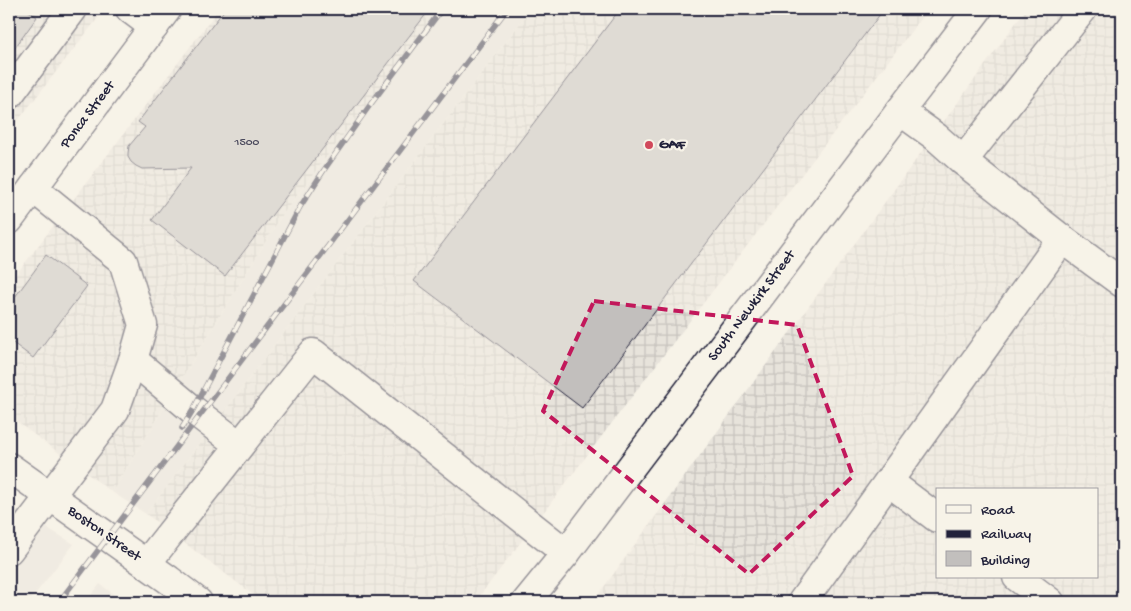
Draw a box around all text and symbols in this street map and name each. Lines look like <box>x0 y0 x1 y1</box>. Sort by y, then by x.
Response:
street label: Ponca Street <box>56 76 120 153</box>
house number: 1500 <box>234 136 260 150</box>
place label: GAF <box>659 136 686 154</box>
marker: GAF <box>643 139 655 151</box>
street label: South Newkirk Street <box>704 246 801 365</box>
legend <box>936 488 1098 578</box>
street label: Boston Street <box>63 502 146 567</box>
text: Road <box>981 502 1015 520</box>
text: Railway <box>981 526 1032 544</box>
text: Building <box>980 552 1030 570</box>

